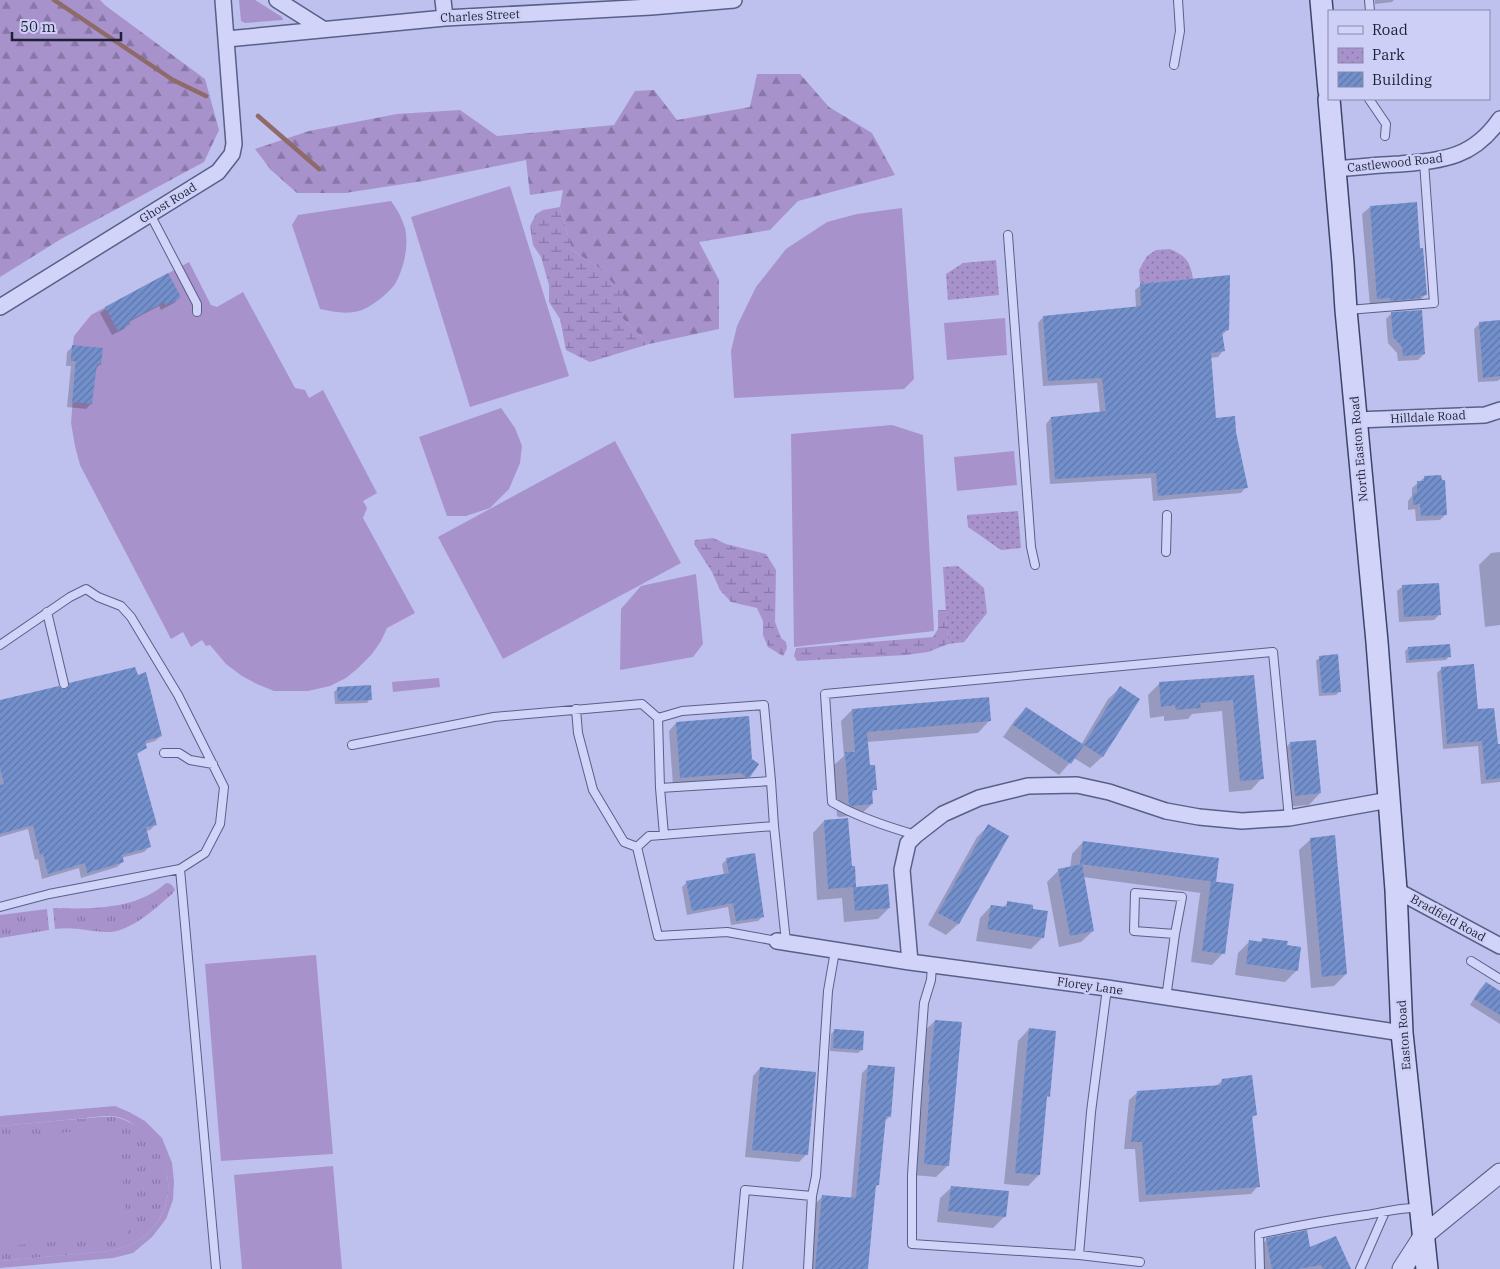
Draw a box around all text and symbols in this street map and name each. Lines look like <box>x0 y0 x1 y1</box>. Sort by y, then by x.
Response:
street label: Charles Street <box>440 6 520 25</box>
scale bar <box>12 10 121 42</box>
legend <box>1328 10 1490 100</box>
text: 50 m <box>20 17 56 36</box>
text: Road <box>1372 20 1408 39</box>
text: Park <box>1372 45 1405 64</box>
text: Building <box>1372 70 1432 89</box>
street label: Castlewood Road <box>1346 150 1443 175</box>
street label: Ghost Road <box>136 179 199 226</box>
street label: North Easton Road <box>1346 396 1371 503</box>
street label: Hilldale Road <box>1390 407 1466 426</box>
street label: Bradfield Road <box>1408 891 1488 944</box>
street label: Florey Lane <box>1056 973 1124 998</box>
street label: Easton Road <box>1394 1000 1413 1071</box>

